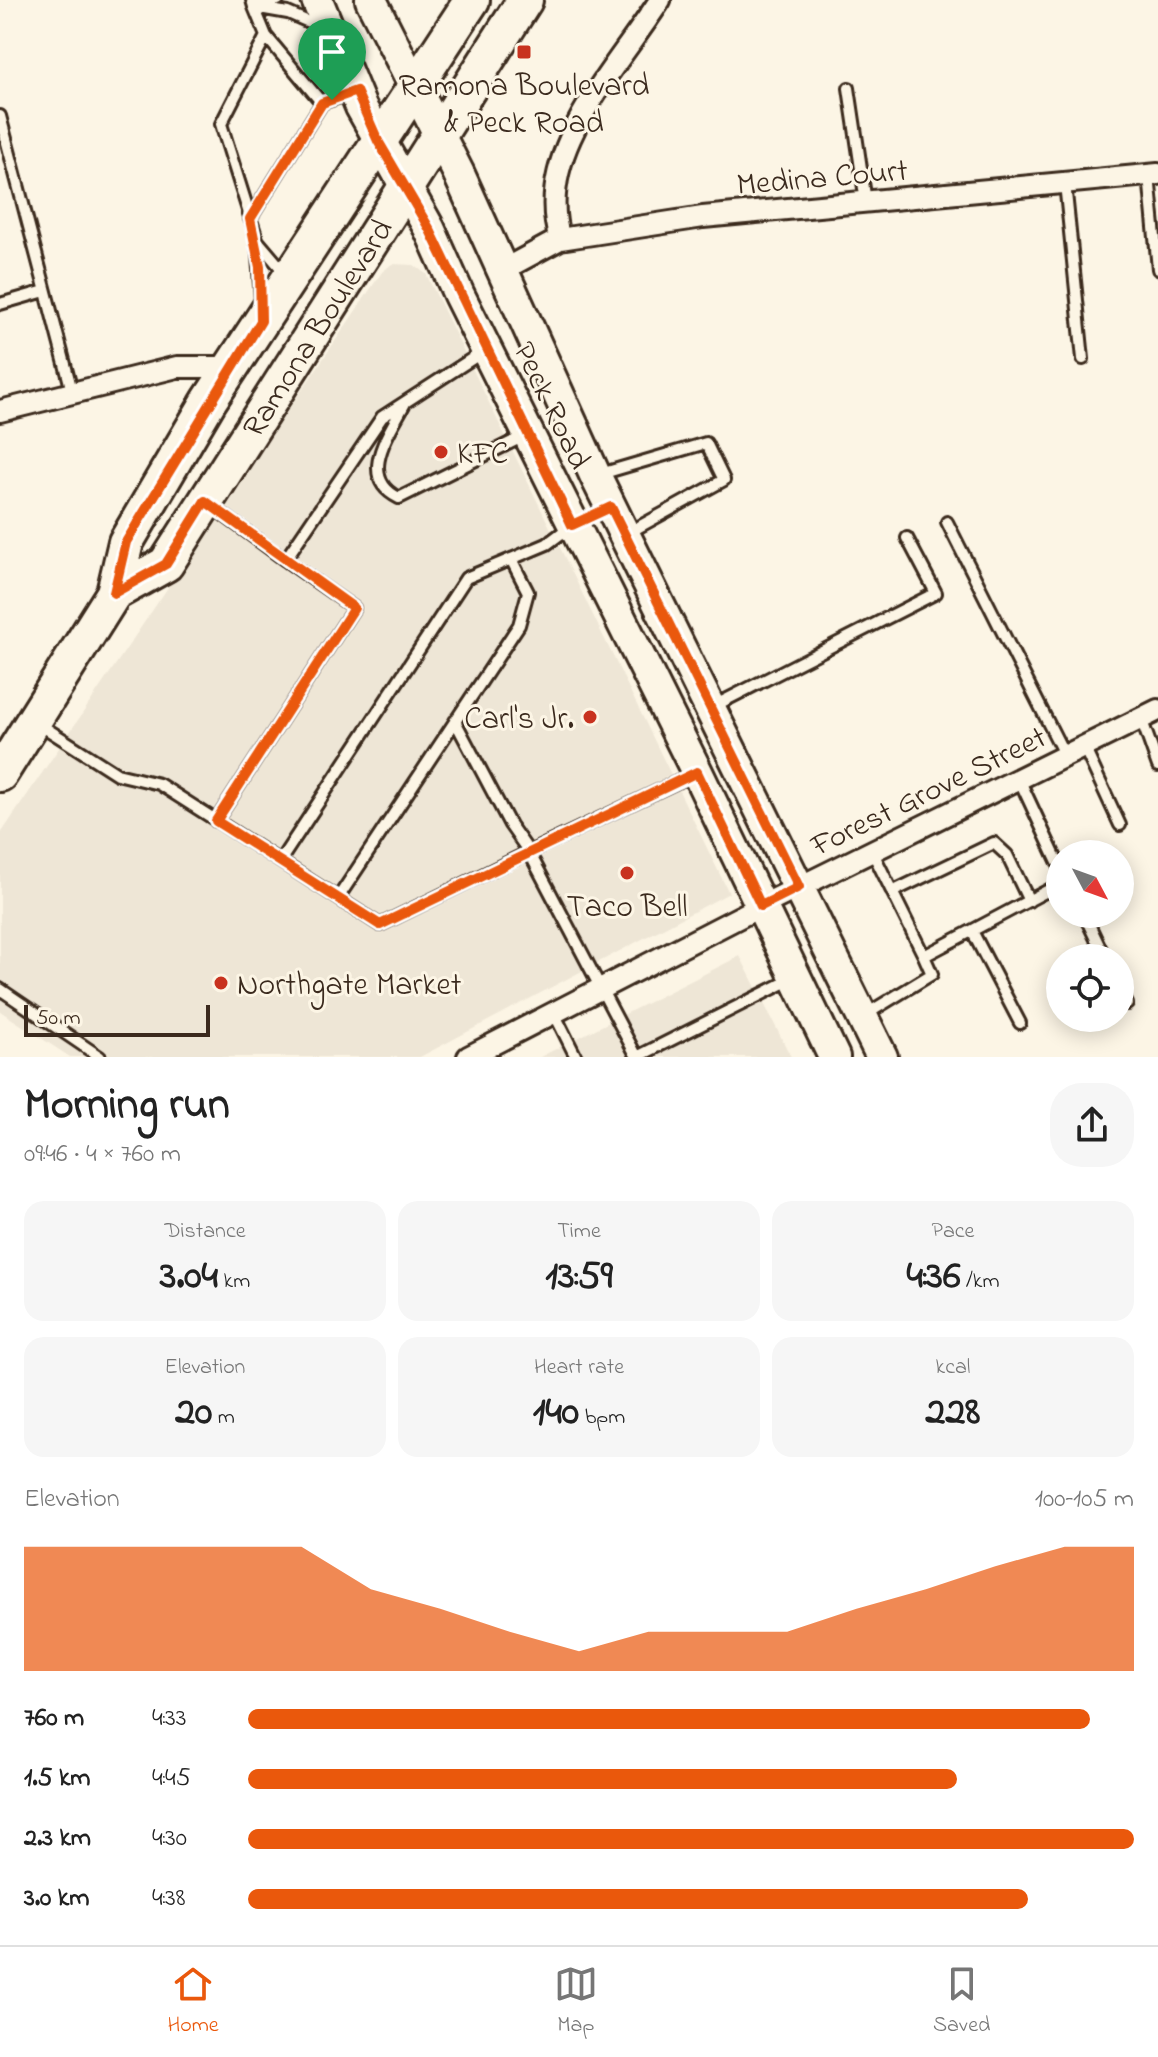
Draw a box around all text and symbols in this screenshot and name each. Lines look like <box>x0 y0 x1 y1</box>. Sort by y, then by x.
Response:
pin <box>298 18 366 100</box>
icon: arrive <box>310 30 354 74</box>
marker: Ramona Boulevard & Peck Road <box>515 43 533 61</box>
place label: Ramona Boulevard & Peck Road <box>398 64 650 148</box>
street label: Medina Court <box>735 149 910 210</box>
street label: Ramona Boulevard <box>232 211 407 448</box>
street label: Peck Road <box>499 335 601 478</box>
place label: KFC <box>457 432 508 479</box>
marker: KFC <box>432 443 450 461</box>
place label: Carl's Jr. <box>464 697 574 744</box>
marker: Carl's Jr. <box>581 708 599 726</box>
street label: Forest Grove Street <box>803 716 1055 871</box>
north arrow <box>1046 840 1134 928</box>
map controls <box>1046 840 1134 1032</box>
marker: Taco Bell <box>618 864 636 882</box>
place label: Taco Bell <box>566 885 688 932</box>
button: locate <box>1046 944 1134 1032</box>
place label: Northgate Market <box>237 963 462 1010</box>
marker: Northgate Market <box>212 974 230 992</box>
scale bar <box>24 1001 210 1037</box>
text: 50 m <box>36 1003 81 1035</box>
text: Morning run <box>24 1074 230 1138</box>
button: share <box>1050 1083 1134 1167</box>
text: 09:46 · 4 × 760 m <box>24 1136 181 1174</box>
text: Distance <box>164 1216 246 1248</box>
text: Time <box>557 1216 601 1248</box>
text: Pace <box>932 1216 974 1248</box>
text: 3.04 <box>160 1248 218 1307</box>
text: 13:59 <box>545 1248 613 1307</box>
text: 4:36 <box>906 1248 960 1307</box>
text: km <box>218 1266 250 1298</box>
text: /km <box>960 1266 1000 1298</box>
text: Elevation <box>165 1352 245 1384</box>
text: Heart rate <box>534 1352 624 1384</box>
text: kcal <box>936 1352 970 1384</box>
text: 20 <box>175 1384 212 1443</box>
text: 140 <box>533 1384 579 1443</box>
text: 228 <box>926 1384 980 1443</box>
text: m <box>212 1402 235 1434</box>
text: bpm <box>579 1402 625 1434</box>
text: Elevation <box>24 1481 120 1519</box>
text: 100–105 m <box>1035 1481 1134 1519</box>
text: 760 m <box>24 1700 84 1738</box>
text: 4:33 <box>152 1700 186 1738</box>
text: 1.5 km <box>24 1760 91 1798</box>
text: 4:45 <box>152 1760 191 1798</box>
text: 2.3 km <box>24 1820 91 1858</box>
text: 4:30 <box>152 1820 187 1858</box>
text: 3.0 km <box>24 1880 89 1918</box>
text: 4:38 <box>152 1880 185 1918</box>
tab: Home <box>168 1962 219 2042</box>
tab: Map <box>554 1962 598 2042</box>
tab: Saved <box>933 1962 990 2042</box>

